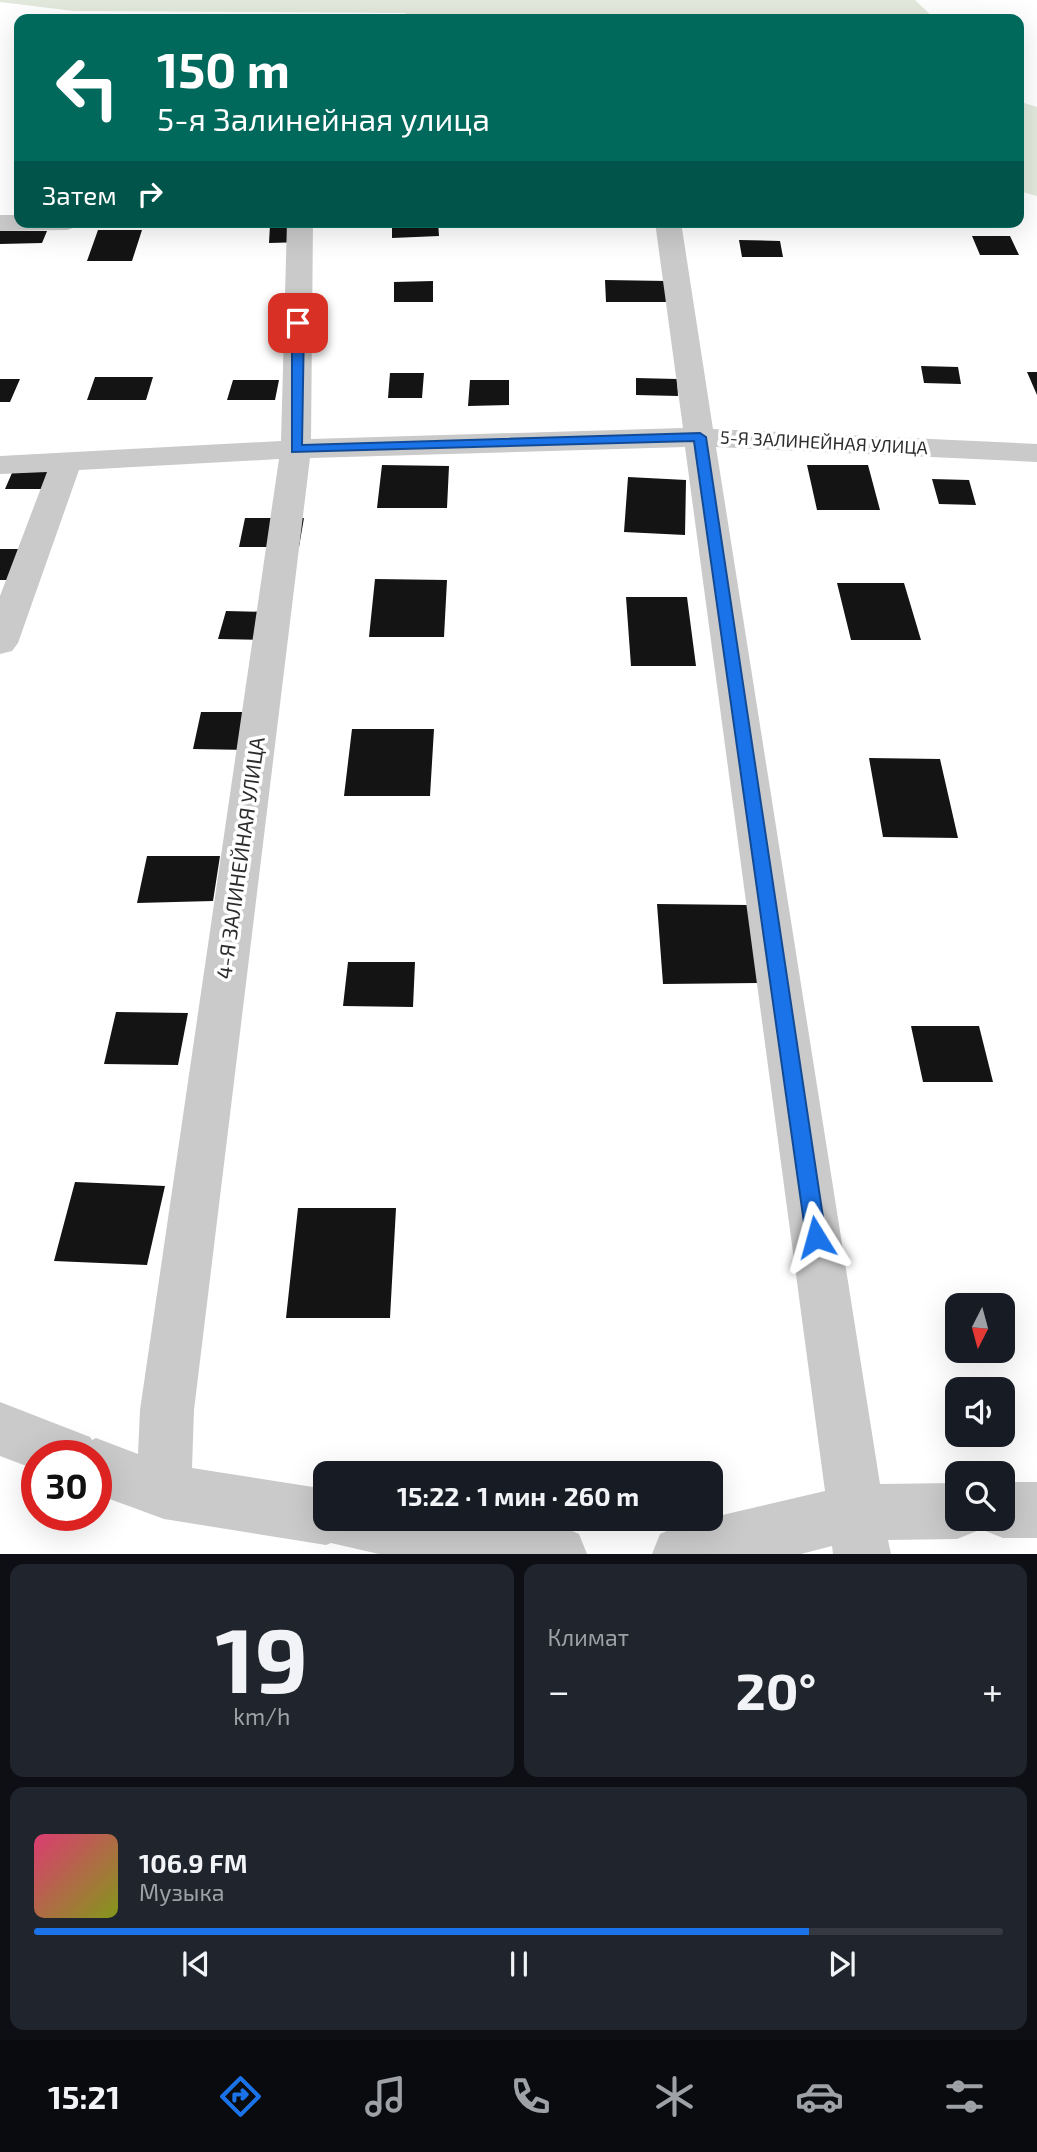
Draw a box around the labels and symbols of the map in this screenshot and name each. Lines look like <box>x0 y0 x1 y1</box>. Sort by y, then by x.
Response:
pin <box>268 293 328 353</box>
street label: 5-Я ЗАЛИНЕЙНАЯ УЛИЦА <box>720 426 929 458</box>
street label: 4-Я ЗАЛИНЕЙНАЯ УЛИЦА <box>210 735 269 980</box>
position arrow <box>779 1200 853 1274</box>
north arrow <box>945 1293 1015 1363</box>
speed limit sign: 30 <box>21 1440 112 1531</box>

